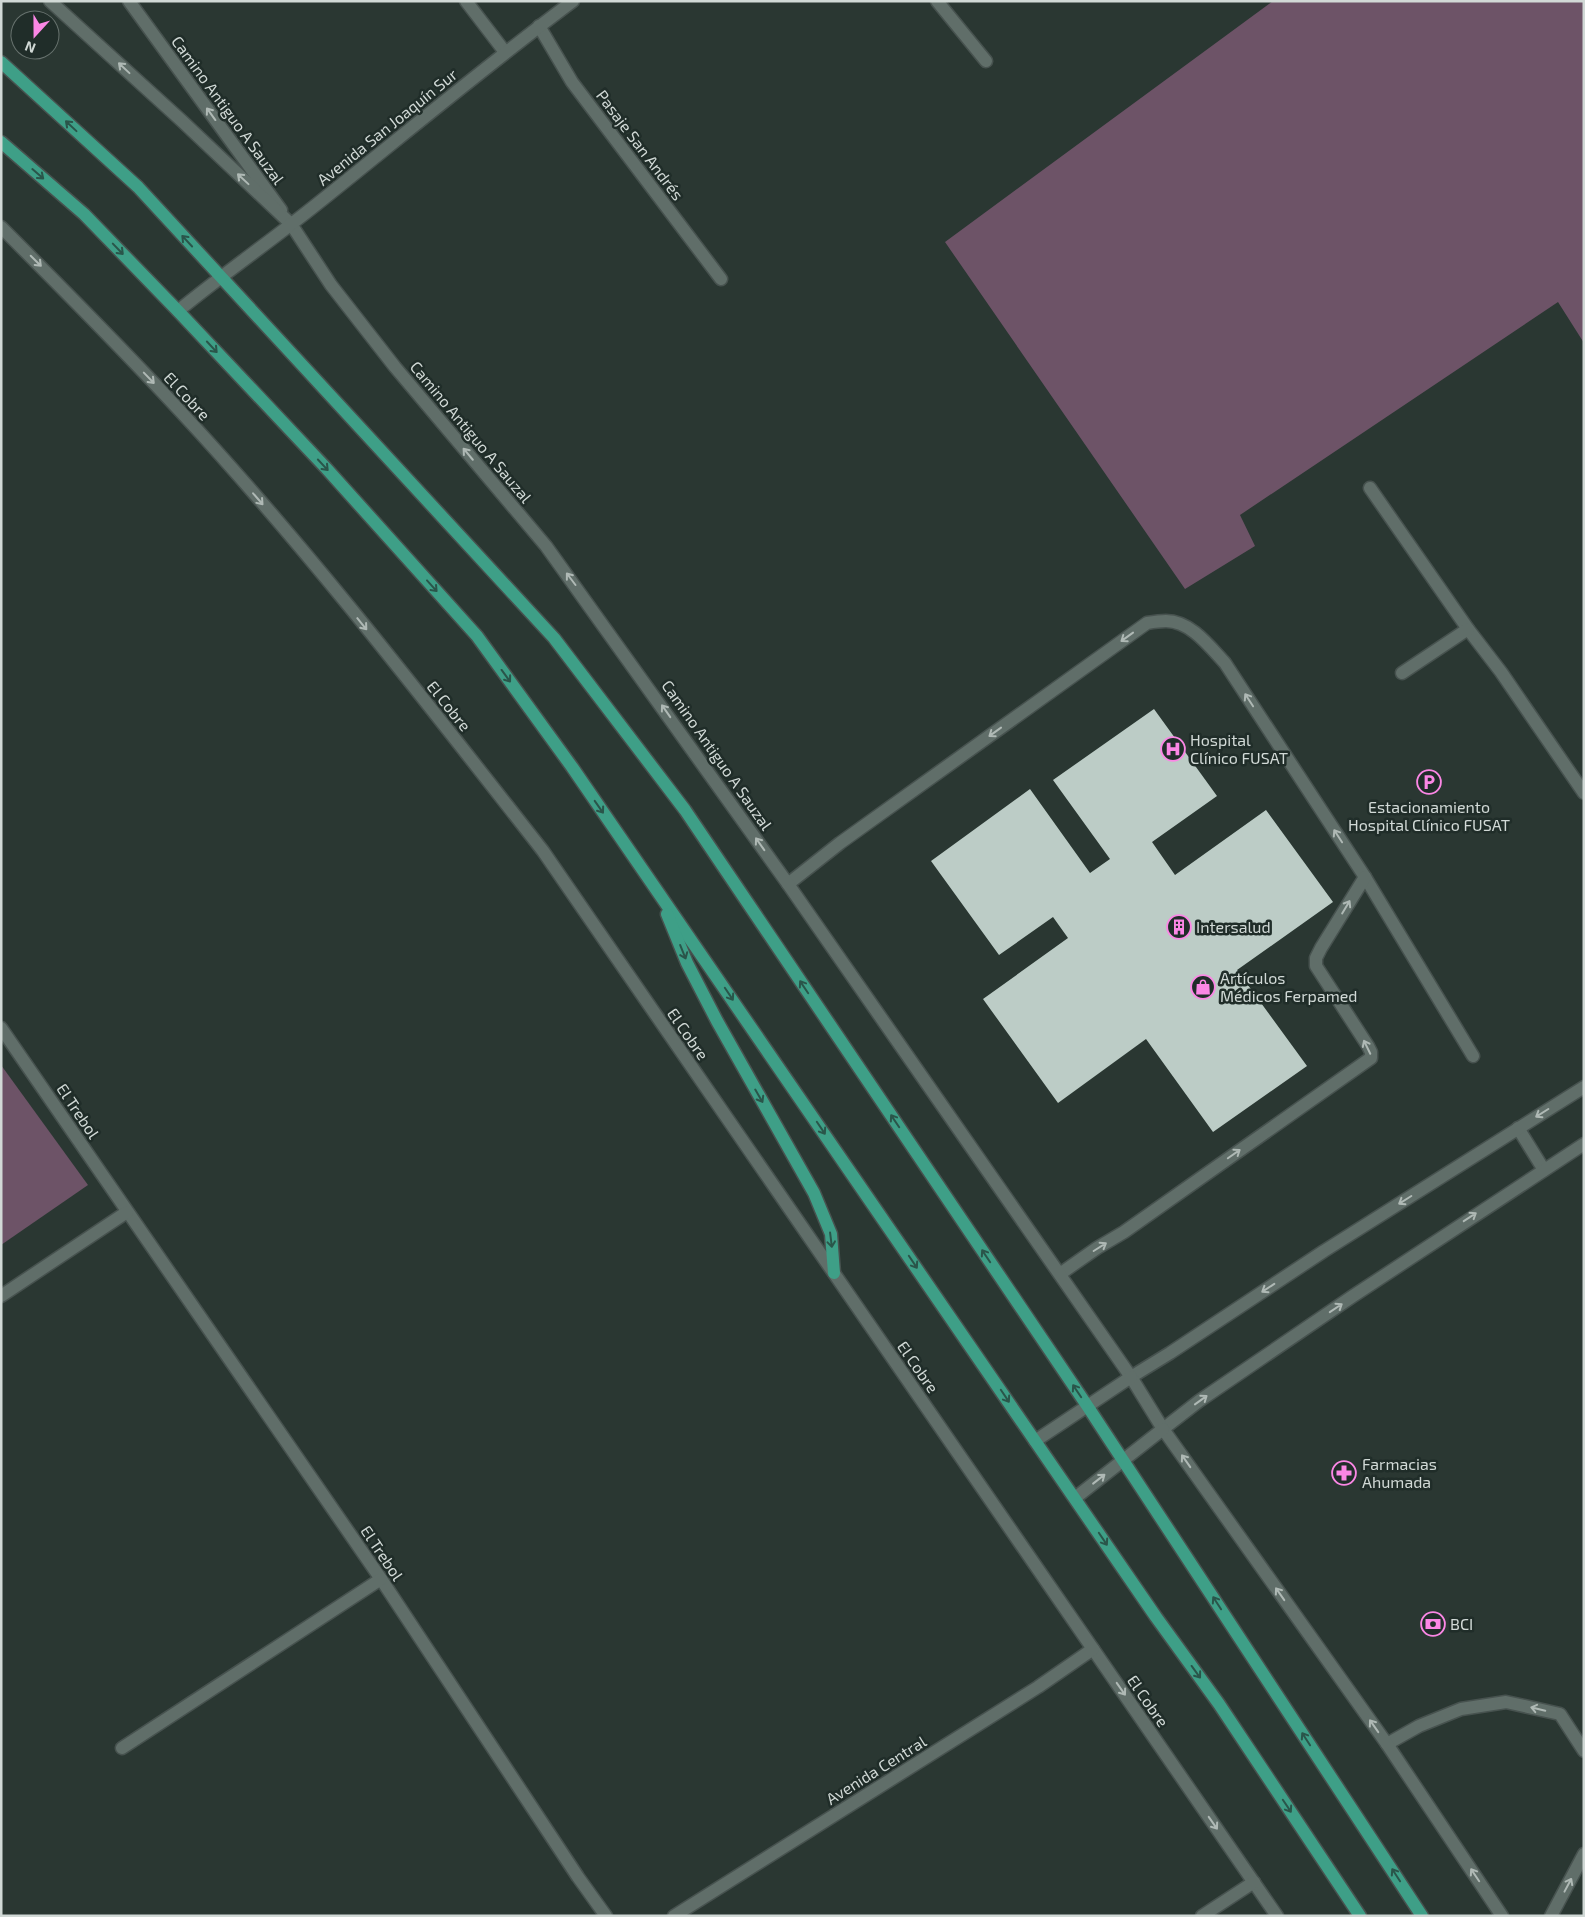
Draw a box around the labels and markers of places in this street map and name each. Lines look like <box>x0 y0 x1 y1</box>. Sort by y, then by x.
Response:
place label: Hospital Clínico FUSAT <box>1190 730 1288 767</box>
hospital icon: Hospital Clínico FUSAT <box>1160 736 1186 762</box>
parking icon: Estacionamiento Hospital Clínico FUSAT <box>1416 769 1442 795</box>
place label: Estacionamiento Hospital Clínico FUSAT <box>1348 797 1510 834</box>
building icon: Intersalud <box>1166 914 1192 940</box>
place label: Intersalud <box>1196 917 1271 936</box>
place label: Artículos Médicos Ferpamed <box>1220 968 1357 1005</box>
shop icon: Artículos Médicos Ferpamed <box>1190 974 1216 1000</box>
place label: Farmacias Ahumada <box>1362 1454 1437 1491</box>
pharmacy icon: Farmacias Ahumada <box>1331 1460 1357 1486</box>
bank icon: BCI <box>1420 1611 1446 1637</box>
place label: BCI <box>1450 1614 1473 1633</box>

